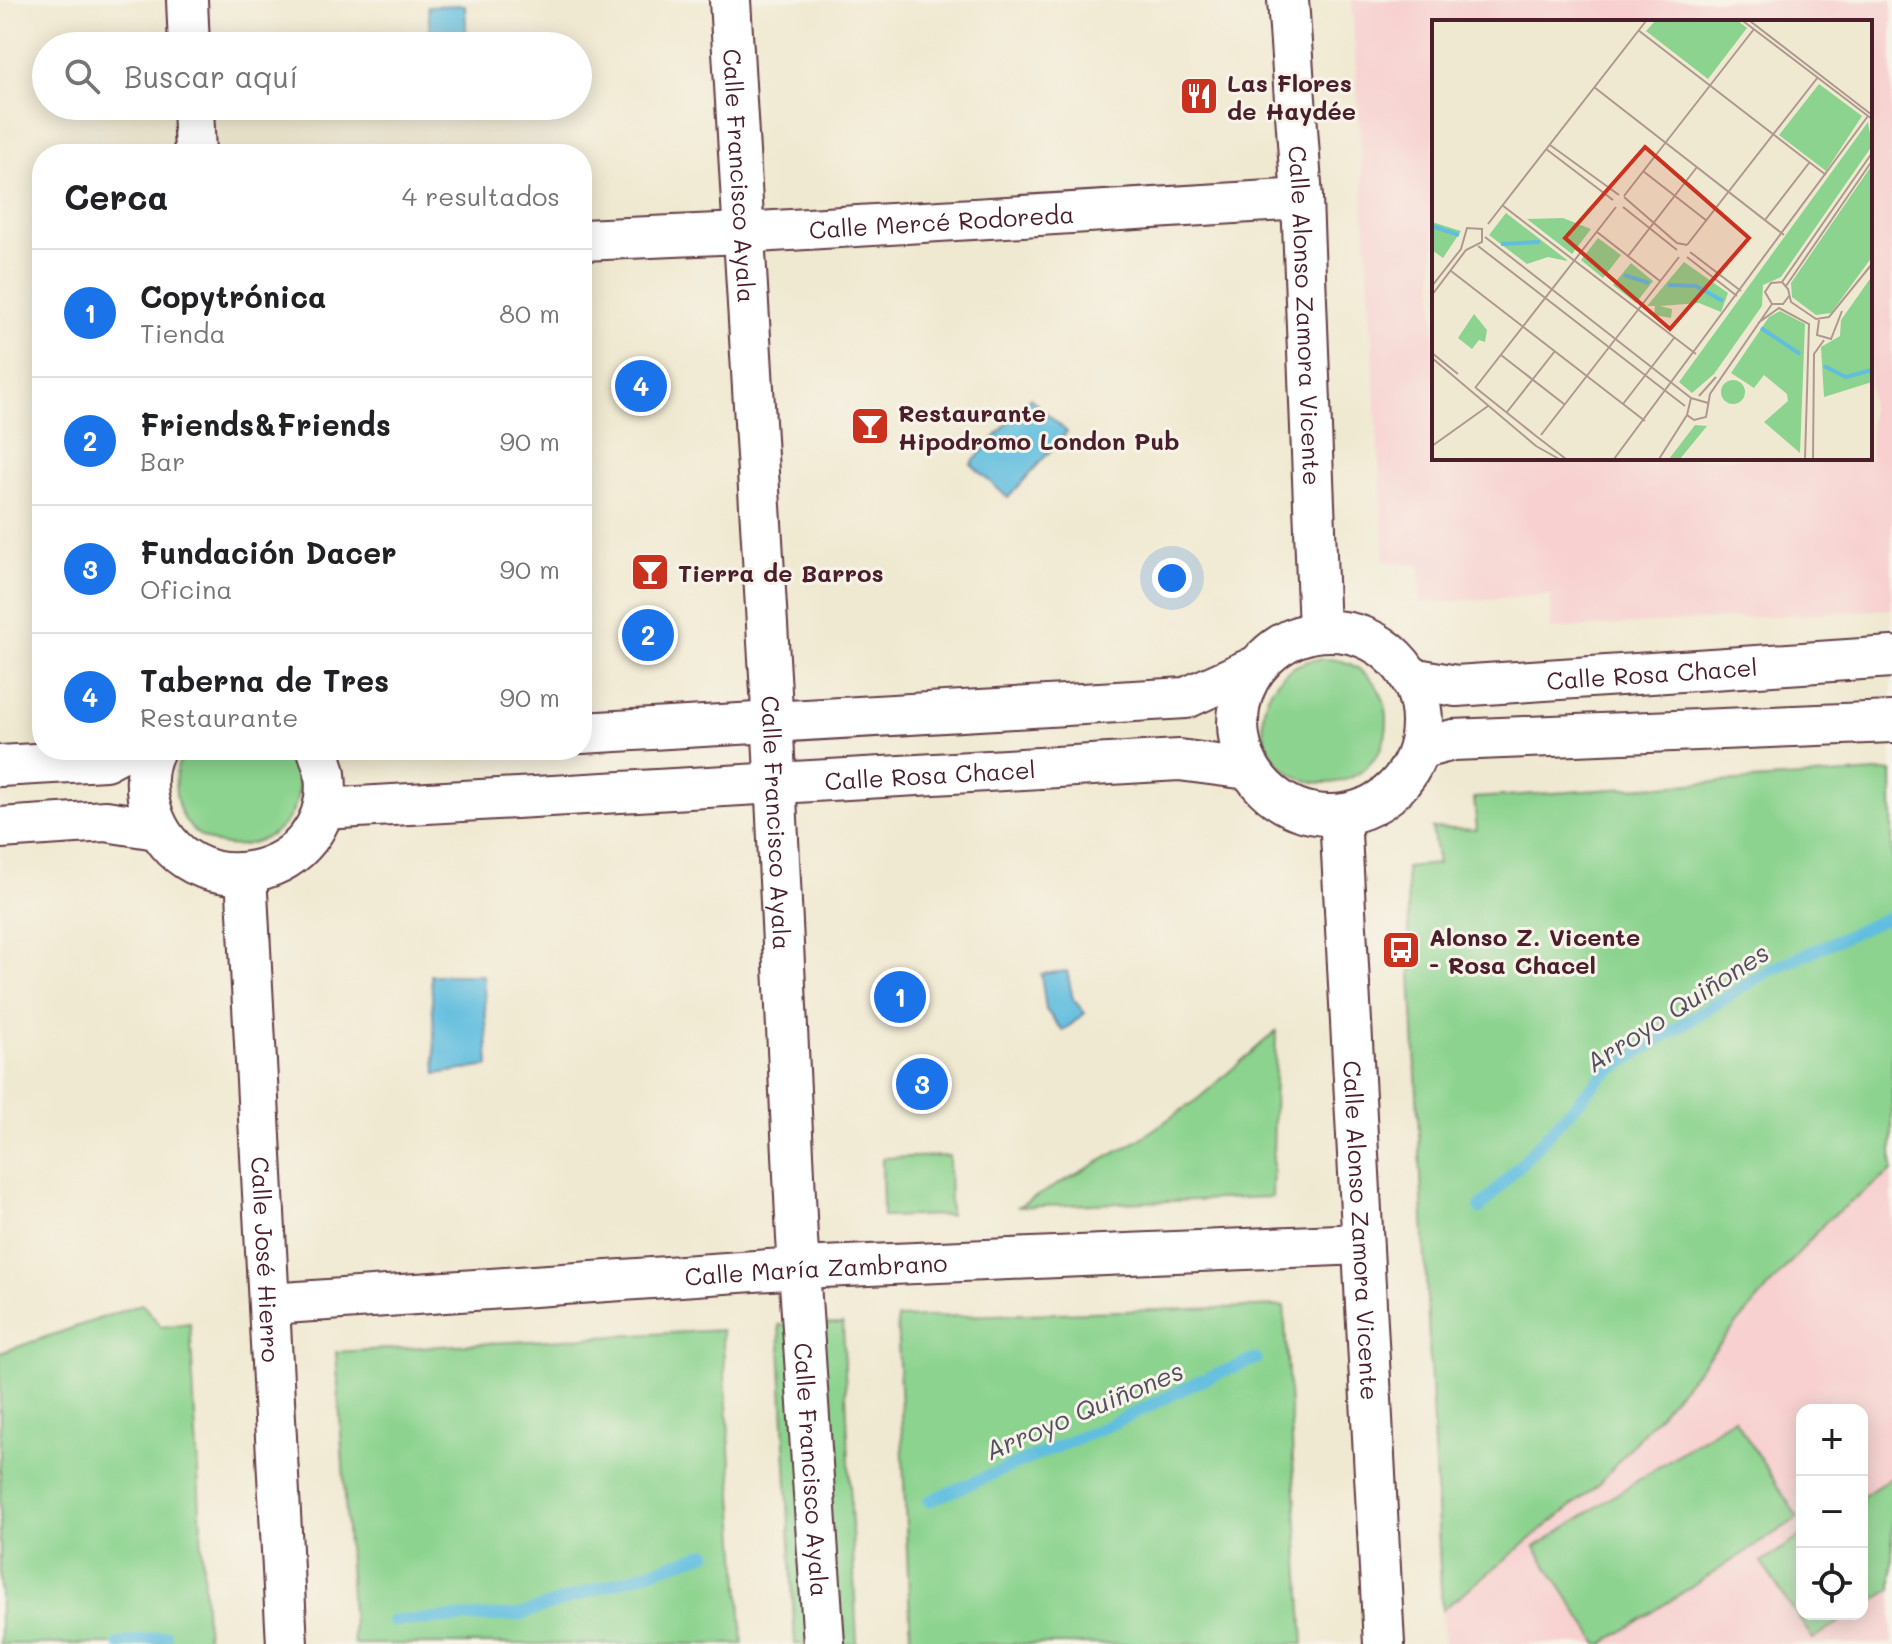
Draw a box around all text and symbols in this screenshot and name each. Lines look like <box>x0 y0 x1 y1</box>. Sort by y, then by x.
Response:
inset map <box>1432 20 1872 460</box>
search box <box>32 32 592 120</box>
street label: Calle Francisco Ayala <box>717 48 763 304</box>
icon: search <box>60 54 104 98</box>
text: Buscar aquí <box>124 56 298 96</box>
place label: Las Flores de Haydée <box>1227 67 1356 126</box>
restaurant icon: Las Flores de Haydée <box>1178 75 1220 117</box>
street label: Calle Alonso Zamora Vicente <box>1283 144 1329 486</box>
text: Cerca <box>64 174 168 219</box>
text: 4 resultados <box>402 179 560 213</box>
street label: Calle Mercé Rodoreda <box>808 197 1075 244</box>
text: Copytrónica <box>140 276 327 316</box>
text: 1 <box>84 296 96 330</box>
text: 80 m <box>499 296 560 330</box>
text: Tienda <box>140 316 226 350</box>
pin: 4 <box>615 356 667 416</box>
place label: Restaurante Hipodromo London Pub <box>898 397 1180 456</box>
text: Friends&Friends <box>140 404 391 444</box>
bar icon: Restaurante Hipodromo London Pub <box>849 405 891 447</box>
text: 2 <box>83 424 97 458</box>
text: 90 m <box>500 424 560 458</box>
text: Bar <box>140 444 185 478</box>
text: Fundación Dacer <box>140 532 397 572</box>
bar icon: Tierra de Barros <box>629 551 671 593</box>
text: 3 <box>82 552 98 586</box>
text: 90 m <box>500 552 560 586</box>
place label: Tierra de Barros <box>678 557 884 588</box>
your location <box>1152 558 1192 598</box>
text: Oficina <box>140 572 233 606</box>
pin: 2 <box>622 605 674 665</box>
street label: Calle Rosa Chacel <box>1545 650 1758 695</box>
text: Taberna de Tres <box>140 660 389 700</box>
text: 4 <box>82 680 98 714</box>
text: 90 m <box>500 680 560 714</box>
street label: Calle Francisco Ayala <box>756 695 799 951</box>
text: Restaurante <box>140 700 298 734</box>
street label: Calle Rosa Chacel <box>824 753 1036 796</box>
place label: Alonso Z. Vicente - Rosa Chacel <box>1429 921 1640 980</box>
bus stop icon: Alonso Z. Vicente - Rosa Chacel <box>1380 929 1422 971</box>
water label: Arroyo Quiñones <box>1579 935 1775 1079</box>
pin: 1 <box>874 967 926 1027</box>
pin: 3 <box>896 1054 948 1114</box>
street label: Calle Alonso Zamora Vicente <box>1338 1060 1387 1401</box>
street label: Calle José Hierro <box>246 1156 287 1363</box>
street label: Calle María Zambrano <box>683 1246 948 1291</box>
street label: Calle Francisco Ayala <box>788 1342 836 1598</box>
water label: Arroyo Quiñones <box>980 1353 1188 1467</box>
map controls <box>1796 1404 1868 1620</box>
button: + <box>1796 1404 1868 1476</box>
button: − <box>1796 1476 1868 1548</box>
button: locate <box>1796 1548 1868 1620</box>

